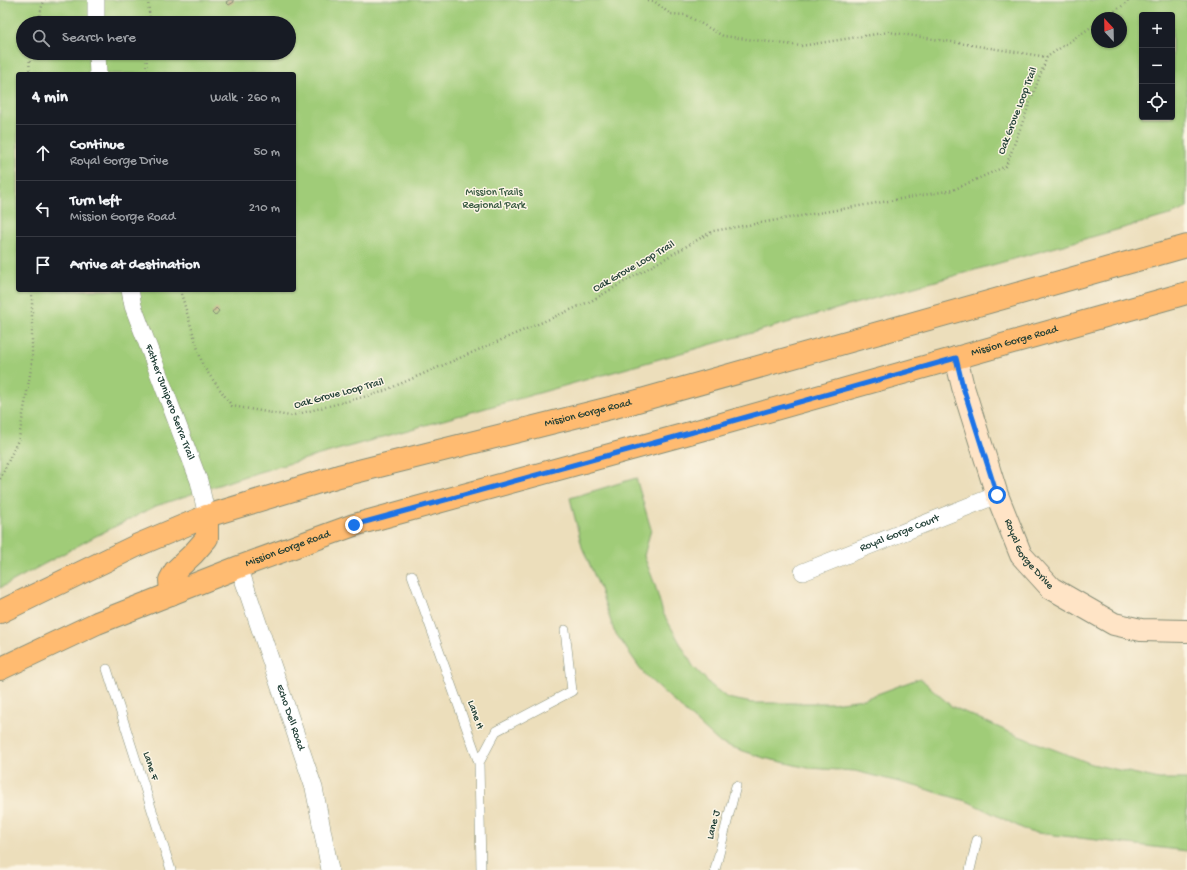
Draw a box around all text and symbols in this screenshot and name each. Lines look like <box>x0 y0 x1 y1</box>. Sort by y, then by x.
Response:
north arrow <box>1091 12 1127 48</box>
map controls <box>1139 12 1175 120</box>
button: + <box>1139 12 1175 48</box>
search box <box>16 16 296 60</box>
icon: search <box>30 27 52 49</box>
text: Search here <box>62 29 136 47</box>
button: − <box>1139 48 1175 84</box>
street label: Oak Grove Loop Trail <box>996 65 1040 156</box>
button: locate <box>1139 84 1175 120</box>
text: 4 min <box>32 88 68 108</box>
text: Walk · 260 m <box>210 91 280 106</box>
text: Continue <box>70 136 124 154</box>
icon: ahead <box>32 142 54 164</box>
text: 50 m <box>253 145 280 160</box>
text: Royal Gorge Drive <box>70 154 168 169</box>
park label: Mission Trails Regional Park <box>462 187 527 212</box>
text: Turn left <box>70 192 121 210</box>
icon: left <box>32 198 54 220</box>
text: 210 m <box>249 201 280 216</box>
text: Mission Gorge Road <box>70 210 175 225</box>
street label: Oak Grove Loop Trail <box>591 238 678 295</box>
icon: arrive <box>32 254 54 276</box>
text: Arrive at destination <box>70 256 200 274</box>
street label: Mission Gorge Road <box>970 323 1061 359</box>
street label: Father Junipero Serra Trail <box>142 342 197 462</box>
street label: Oak Grove Loop Trail <box>293 376 386 412</box>
street label: Mission Gorge Road <box>543 396 634 430</box>
route start <box>988 486 1006 504</box>
street label: Royal Gorge Court <box>858 512 943 555</box>
route end <box>345 516 363 534</box>
street label: Royal Gorge Drive <box>1001 517 1056 593</box>
street label: Mission Gorge Road <box>244 528 333 570</box>
street label: Echo Dell Road <box>273 683 307 754</box>
street label: Lane H <box>464 699 486 732</box>
street label: Lane F <box>140 750 161 783</box>
street label: Lane J <box>705 808 724 841</box>

